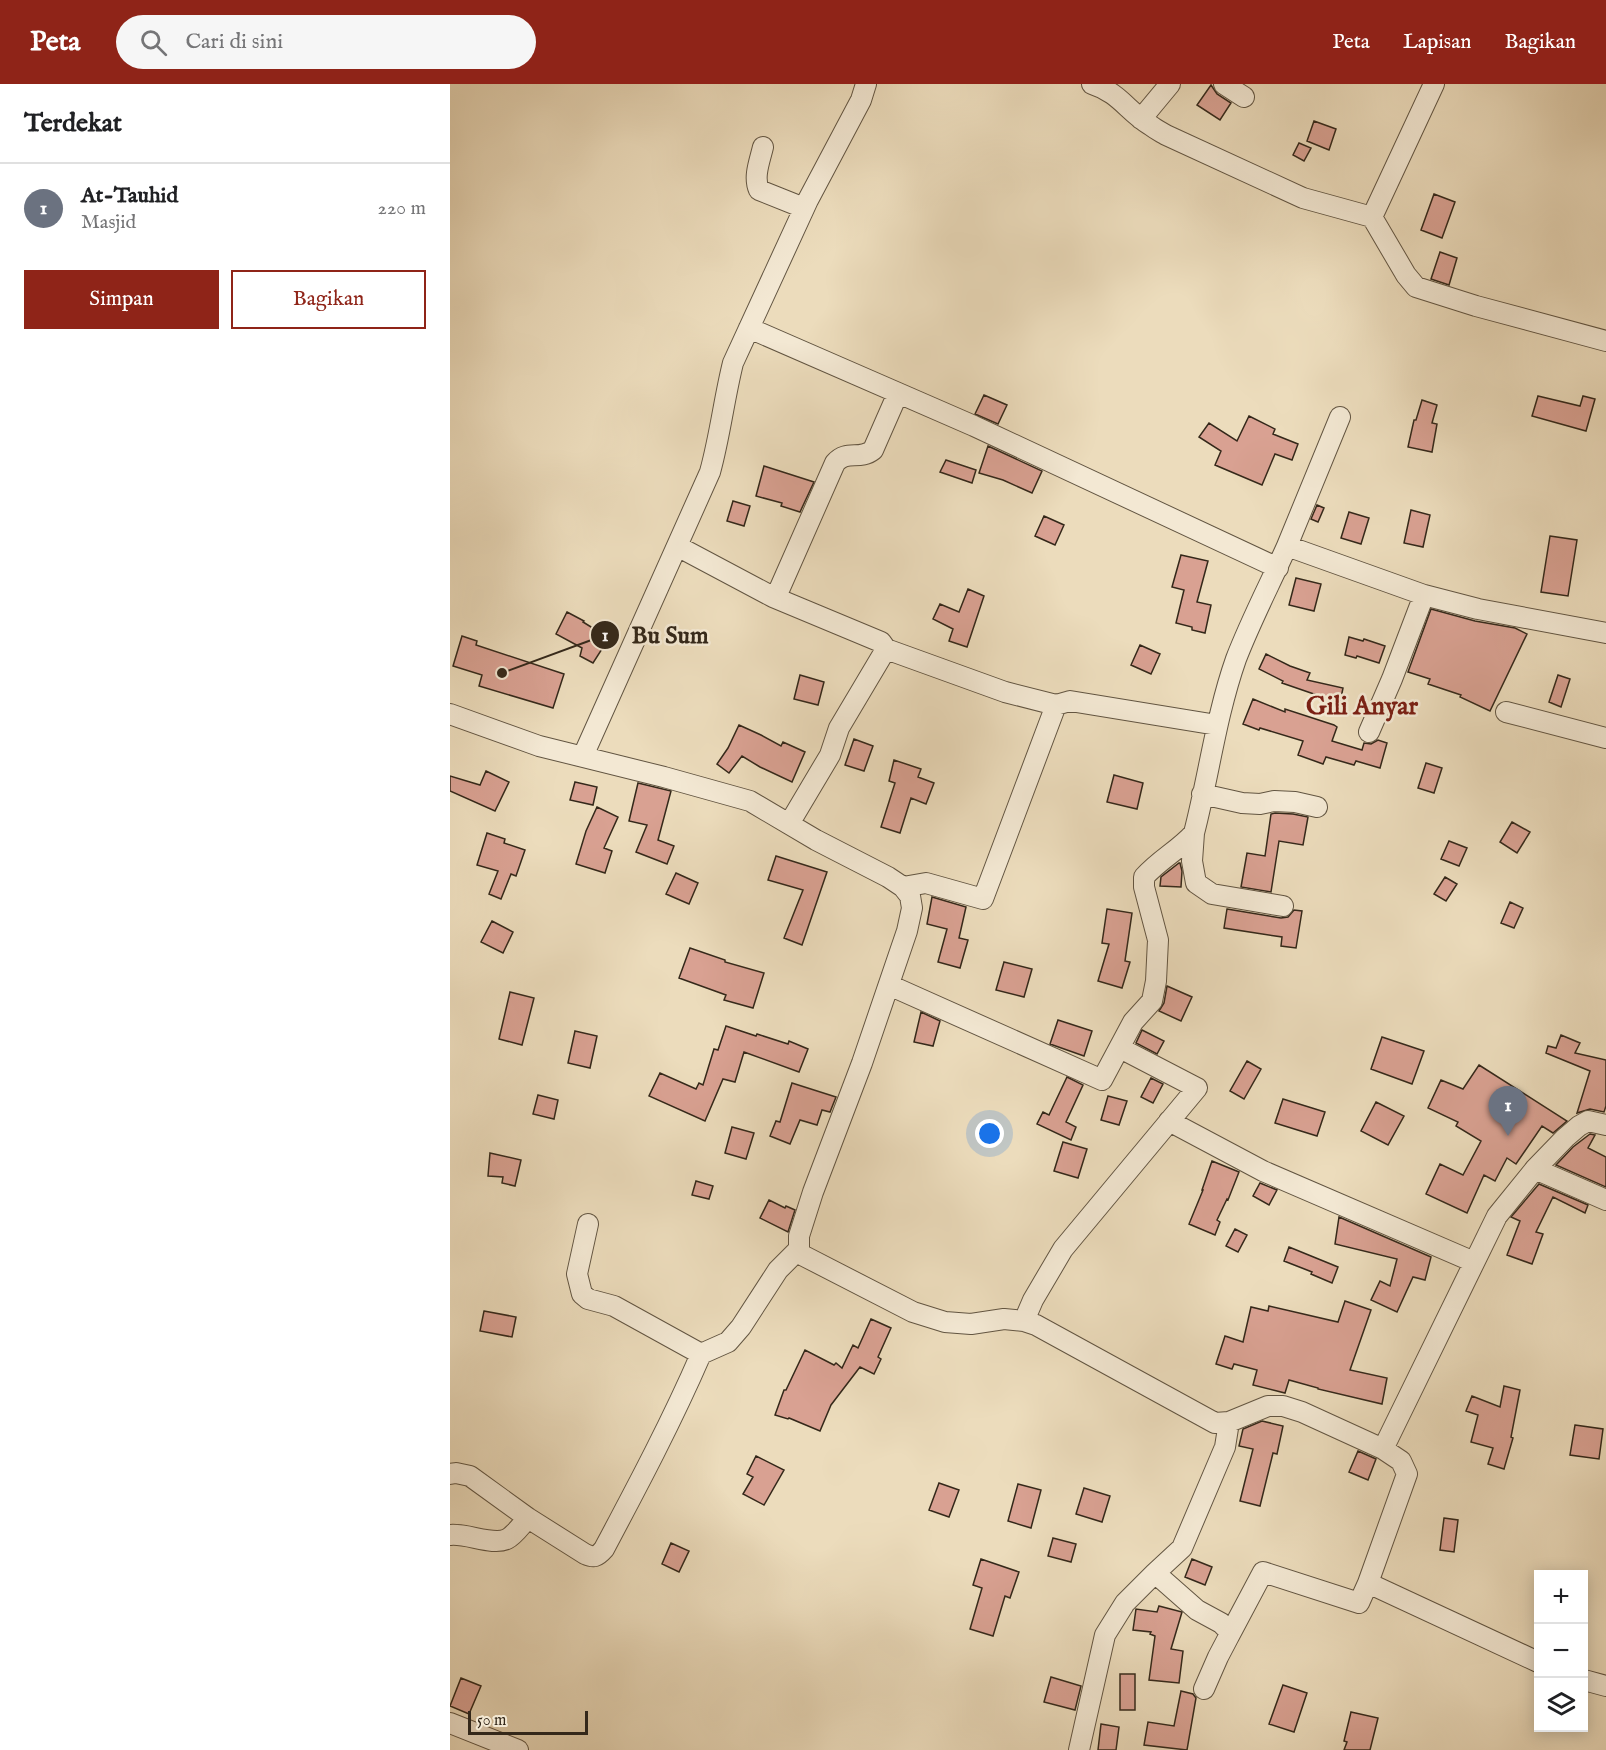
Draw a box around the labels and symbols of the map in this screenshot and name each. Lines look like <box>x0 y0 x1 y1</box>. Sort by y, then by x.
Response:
callout: Bu Sum <box>590 614 721 656</box>
text: Bu Sum <box>632 621 709 652</box>
text: 1 <box>602 625 609 648</box>
district label: Gili Anyar <box>1306 690 1418 723</box>
pin: 1 <box>1488 1086 1528 1136</box>
your location <box>975 1119 1004 1148</box>
scale bar <box>468 1708 588 1736</box>

